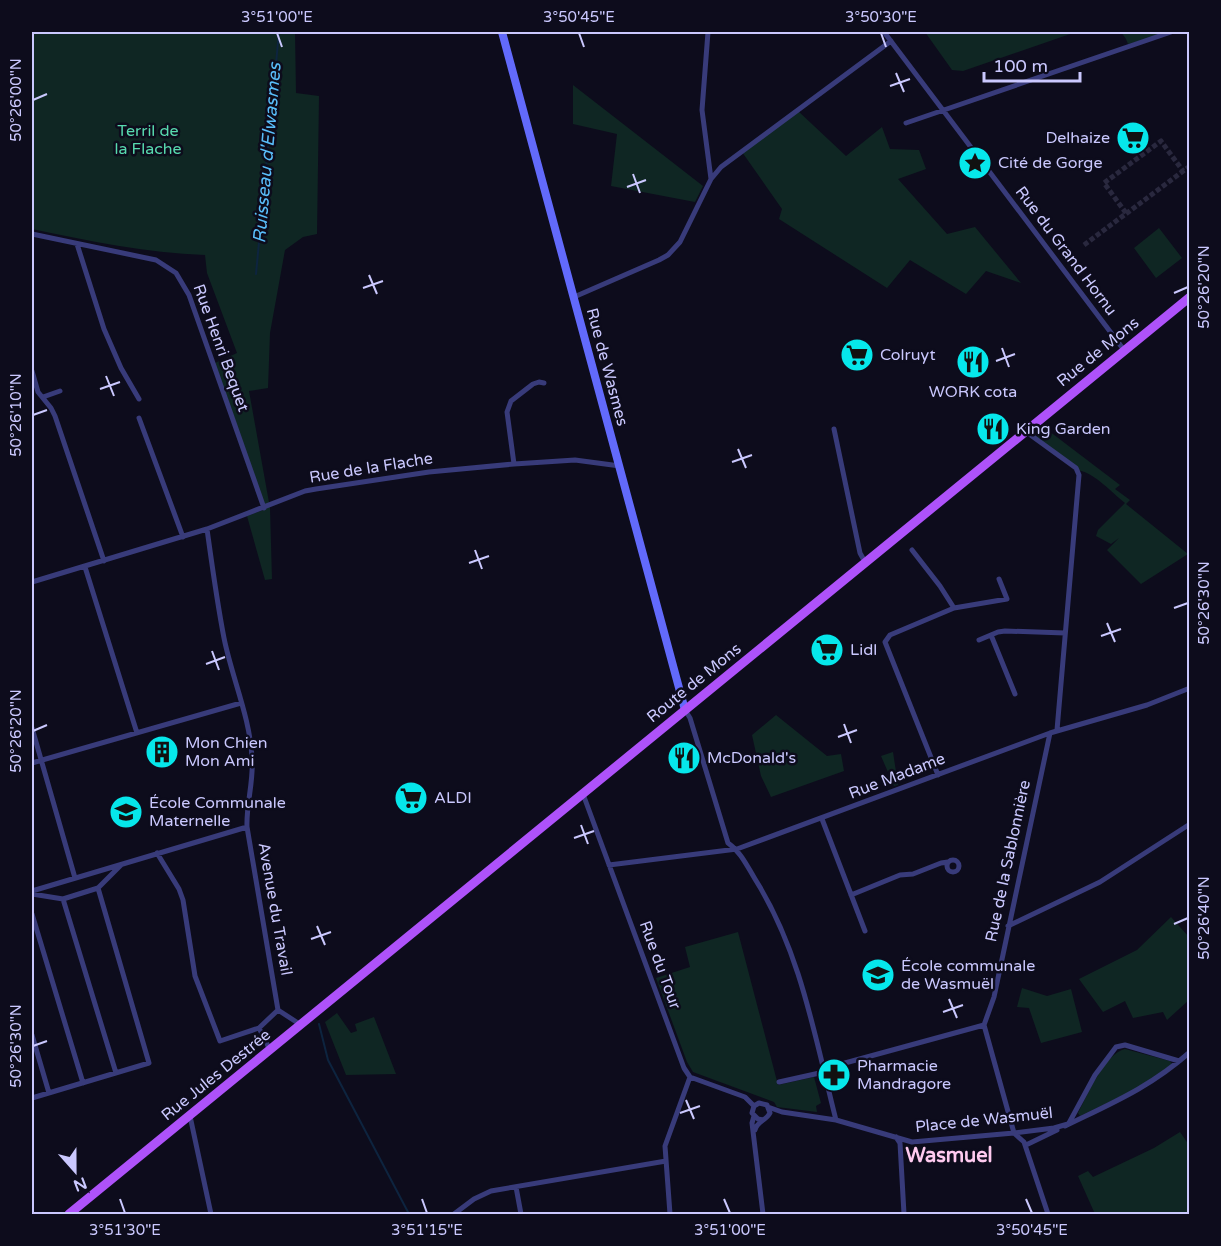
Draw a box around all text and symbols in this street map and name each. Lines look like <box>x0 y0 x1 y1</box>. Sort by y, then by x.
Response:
text: 3°51'00"E <box>241 8 313 26</box>
text: 3°50'45"E <box>543 8 615 26</box>
text: 3°50'30"E <box>845 8 917 26</box>
scale bar <box>984 45 1080 83</box>
text: 100 m <box>993 55 1048 77</box>
text: 50°26'00"N <box>7 58 25 142</box>
water label: Ruisseau d'Elwasmes <box>248 61 286 244</box>
supermarket icon: Delhaize <box>1115 120 1151 156</box>
park label: Terril de la Flache <box>114 121 182 159</box>
place label: Delhaize <box>1046 128 1110 148</box>
place icon: Cité de Gorge <box>957 145 993 181</box>
place label: Cité de Gorge <box>998 153 1103 173</box>
street label: Rue du Grand Hornu <box>1011 182 1121 320</box>
text: 50°26'20"N <box>1195 245 1213 329</box>
street label: Rue Henri Bequet <box>189 281 253 415</box>
street label: Rue de Wasmes <box>582 306 632 428</box>
street label: Rue de Mons <box>1053 313 1143 391</box>
supermarket icon: Colruyt <box>839 337 875 373</box>
restaurant icon: WORK cota <box>955 344 991 380</box>
place label: Colruyt <box>880 345 936 365</box>
text: 50°26'10"N <box>7 373 25 457</box>
place label: WORK cota <box>929 382 1017 402</box>
restaurant icon: King Garden <box>975 411 1011 447</box>
place label: King Garden <box>1016 419 1111 439</box>
street label: Rue de la Flache <box>308 448 434 488</box>
text: 50°26'30"N <box>1195 561 1213 645</box>
supermarket icon: Lidl <box>809 632 845 668</box>
street label: Route de Mons <box>643 639 745 727</box>
place label: Lidl <box>850 640 877 660</box>
text: 50°26'20"N <box>7 689 25 773</box>
place label: Mon Chien Mon Ami <box>185 733 268 771</box>
building icon: Mon Chien Mon Ami <box>144 734 180 770</box>
restaurant icon: McDonald's <box>666 740 702 776</box>
place label: McDonald's <box>707 748 796 768</box>
street label: Rue Madame <box>846 748 948 804</box>
street label: Rue de la Sablonnière <box>981 778 1035 944</box>
supermarket icon: ALDI <box>393 780 429 816</box>
place label: ALDI <box>434 788 472 808</box>
place label: École Communale Maternelle <box>149 793 286 831</box>
school or university icon: École Communale Maternelle <box>108 794 144 830</box>
street label: Avenue du Travail <box>253 841 297 977</box>
text: 50°26'40"N <box>1195 876 1213 960</box>
street label: Rue du Tour <box>635 918 686 1013</box>
place label: École communale de Wasmuël <box>901 956 1035 994</box>
school or university icon: École communale de Wasmuël <box>860 957 896 993</box>
text: 50°26'30"N <box>7 1004 25 1088</box>
street label: Rue Jules Destrée <box>157 1025 275 1125</box>
place label: Pharmacie Mandragore <box>857 1056 951 1094</box>
pharmacy icon: Pharmacie Mandragore <box>816 1057 852 1093</box>
street label: Place de Wasmuël <box>914 1103 1054 1137</box>
north arrow <box>45 1141 105 1201</box>
district label: Wasmuel <box>905 1144 993 1168</box>
text: N <box>70 1172 90 1196</box>
text: 3°51'30"E <box>89 1221 161 1239</box>
text: 3°51'15"E <box>391 1221 463 1239</box>
text: 3°51'00"E <box>694 1221 766 1239</box>
text: 3°50'45"E <box>996 1221 1068 1239</box>

